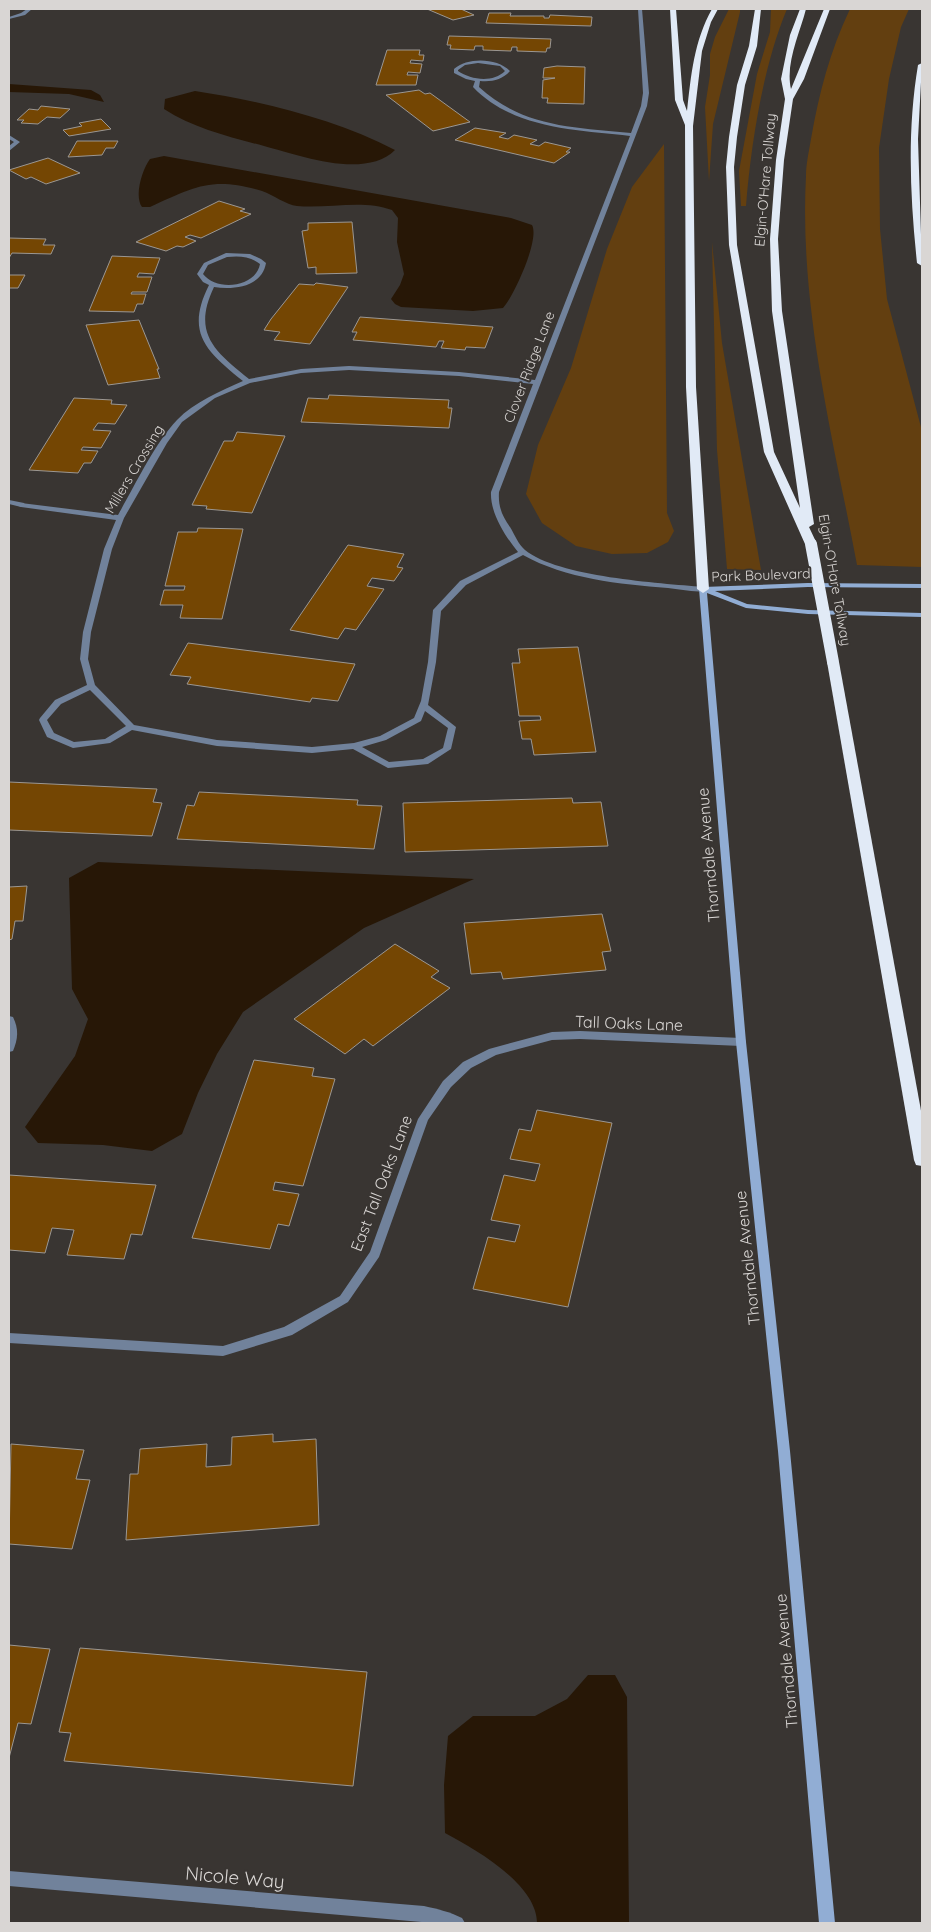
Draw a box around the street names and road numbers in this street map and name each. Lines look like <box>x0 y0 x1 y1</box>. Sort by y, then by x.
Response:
street label: Elgin-O'Hare Tollway <box>750 113 780 247</box>
street label: Clover Ridge Lane <box>499 309 559 425</box>
street label: Millers Crossing <box>100 421 168 517</box>
street label: Elgin-O'Hare Tollway <box>815 513 855 647</box>
street label: Park Boulevard <box>711 564 811 586</box>
street label: Thorndale Avenue <box>692 787 724 923</box>
street label: Tall Oaks Lane <box>575 1011 683 1035</box>
street label: East Tall Oaks Lane <box>346 1112 416 1254</box>
street label: Thorndale Avenue <box>730 1190 764 1326</box>
street label: Thorndale Avenue <box>770 1593 802 1729</box>
street label: Nicole Way <box>184 1861 286 1893</box>

